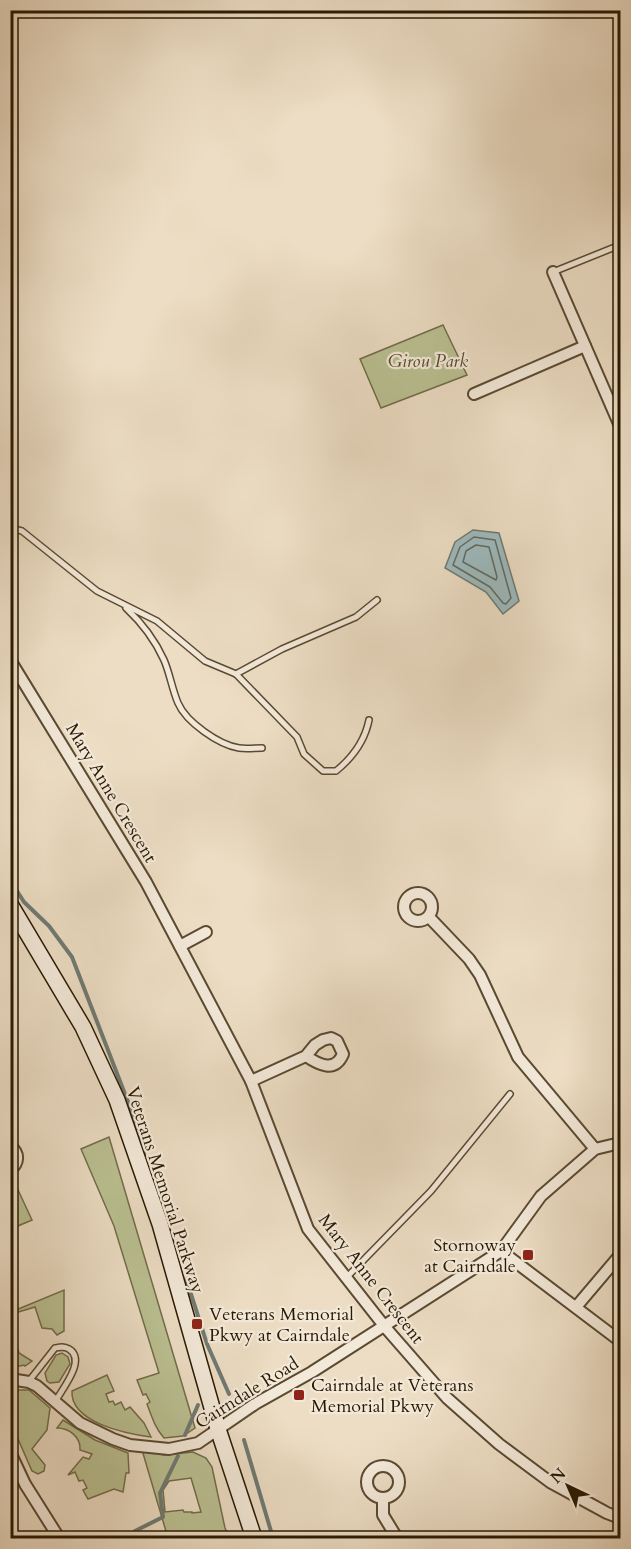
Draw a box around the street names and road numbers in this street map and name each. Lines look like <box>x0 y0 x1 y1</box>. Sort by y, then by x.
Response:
street label: Mary Anne Crescent <box>59 719 163 868</box>
street label: Veterans Memorial Parkway <box>120 1083 210 1297</box>
street label: Mary Anne Crescent <box>312 1209 430 1349</box>
street label: Cairndale Road <box>190 1351 304 1435</box>

